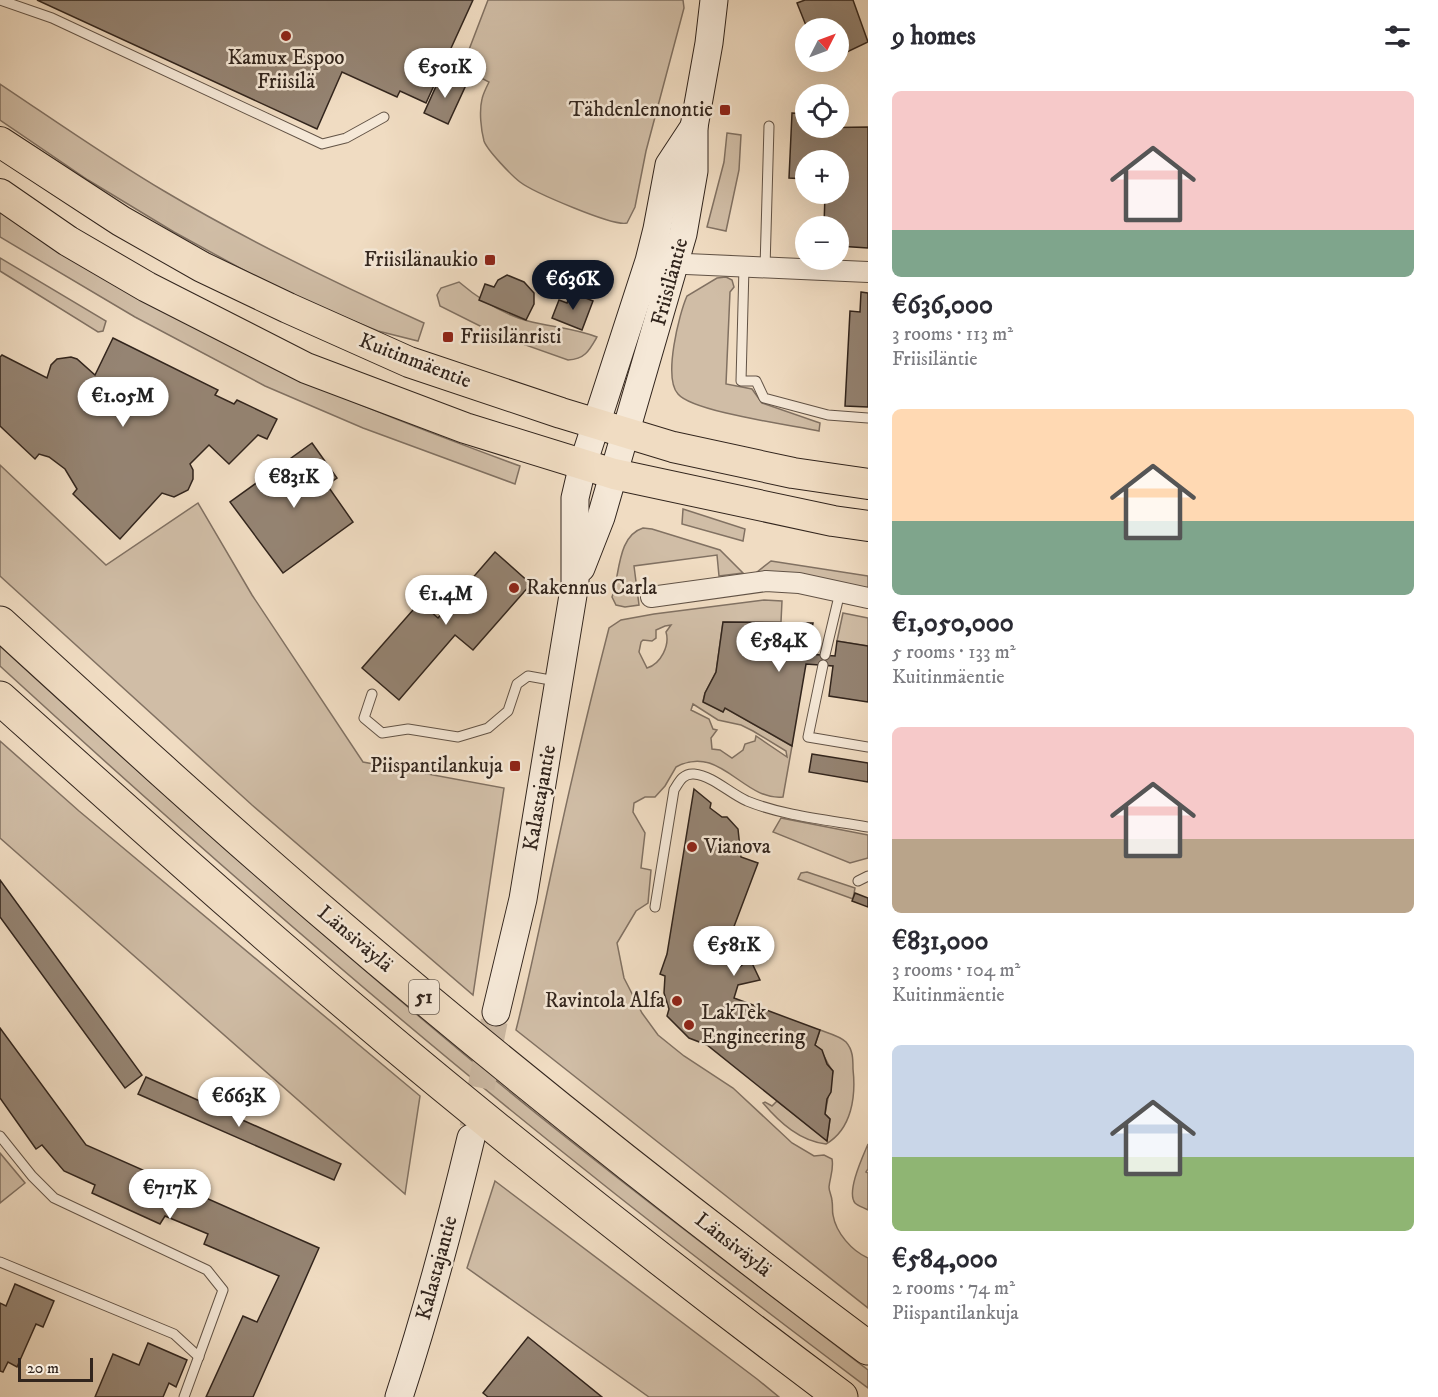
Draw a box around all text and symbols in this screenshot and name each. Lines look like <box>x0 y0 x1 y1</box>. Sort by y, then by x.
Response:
north arrow <box>795 18 849 72</box>
map controls <box>795 18 849 270</box>
text: 9 homes <box>892 20 976 53</box>
icon: filters <box>1381 20 1414 53</box>
marker: Kamux Espoo Friisilä <box>279 29 293 43</box>
place label: Kamux Espoo Friisilä <box>227 45 345 95</box>
pin: €501K <box>403 48 487 99</box>
text: €501K <box>418 55 472 80</box>
button: locate <box>795 84 849 138</box>
place label: Tähdenlennontie <box>569 97 713 123</box>
marker: Tähdenlennontie <box>718 103 732 117</box>
icon: home <box>1099 130 1207 238</box>
button: + <box>795 150 849 204</box>
button: − <box>795 216 849 270</box>
street label: Friisiläntie <box>646 235 694 329</box>
place label: Friisilänaukio <box>364 247 478 273</box>
marker: Friisilänaukio <box>483 253 497 267</box>
pin: €636K <box>531 260 615 311</box>
text: €636K <box>546 267 600 292</box>
text: €636,000 <box>892 289 993 322</box>
text: 3 rooms · 113 m² <box>892 322 1013 347</box>
place label: Friisilänristi <box>460 324 562 350</box>
street label: Kuitinmäentie <box>355 328 475 394</box>
marker: Friisilänristi <box>441 330 455 344</box>
text: Friisiläntie <box>892 347 978 372</box>
pin: €1.05M <box>74 377 172 428</box>
text: €1.05M <box>92 384 154 409</box>
icon: home <box>1099 448 1207 556</box>
pin: €831K <box>252 458 336 509</box>
text: €831K <box>269 465 319 490</box>
pin: €1.4M <box>404 575 488 626</box>
place label: Rakennus Carla <box>526 575 657 601</box>
marker: Rakennus Carla <box>507 581 521 595</box>
text: €1.4M <box>419 582 473 607</box>
text: €1,050,000 <box>892 607 1014 640</box>
pin: €584K <box>737 622 821 673</box>
text: €584K <box>750 629 808 654</box>
text: 5 rooms · 133 m² <box>892 640 1016 665</box>
text: Kuitinmäentie <box>892 665 1005 690</box>
street label: Kalastajantie <box>518 743 562 853</box>
place label: Piispantilankuja <box>370 753 503 779</box>
marker: Piispantilankuja <box>508 759 522 773</box>
icon: home <box>1099 766 1207 874</box>
place label: Vianova <box>703 834 771 860</box>
marker: Vianova <box>685 840 699 854</box>
street label: Länsiväylä <box>312 900 398 978</box>
text: €831,000 <box>892 925 988 958</box>
pin: €581K <box>692 926 776 977</box>
text: €581K <box>707 933 761 958</box>
text: 3 rooms · 104 m² <box>892 958 1020 983</box>
road number: 51 <box>409 980 439 1014</box>
text: Kuitinmäentie <box>892 983 1005 1008</box>
place label: Ravintola Alfa <box>545 988 665 1014</box>
marker: Ravintola Alfa <box>670 994 684 1008</box>
place label: LakTek Engineering <box>701 1000 806 1050</box>
marker: LakTek Engineering <box>682 1018 696 1032</box>
pin: €663K <box>197 1077 281 1128</box>
text: €663K <box>212 1084 266 1109</box>
icon: home <box>1099 1084 1207 1192</box>
pin: €717K <box>128 1169 212 1220</box>
text: €717K <box>143 1176 197 1201</box>
street label: Länsiväylä <box>689 1207 777 1283</box>
street label: Kalastajantie <box>411 1213 464 1323</box>
text: €584,000 <box>892 1243 998 1276</box>
text: 2 rooms · 74 m² <box>892 1276 1015 1301</box>
text: Piispantilankuja <box>892 1301 1019 1326</box>
scale bar <box>18 1355 93 1382</box>
text: 20 m <box>27 1358 59 1378</box>

